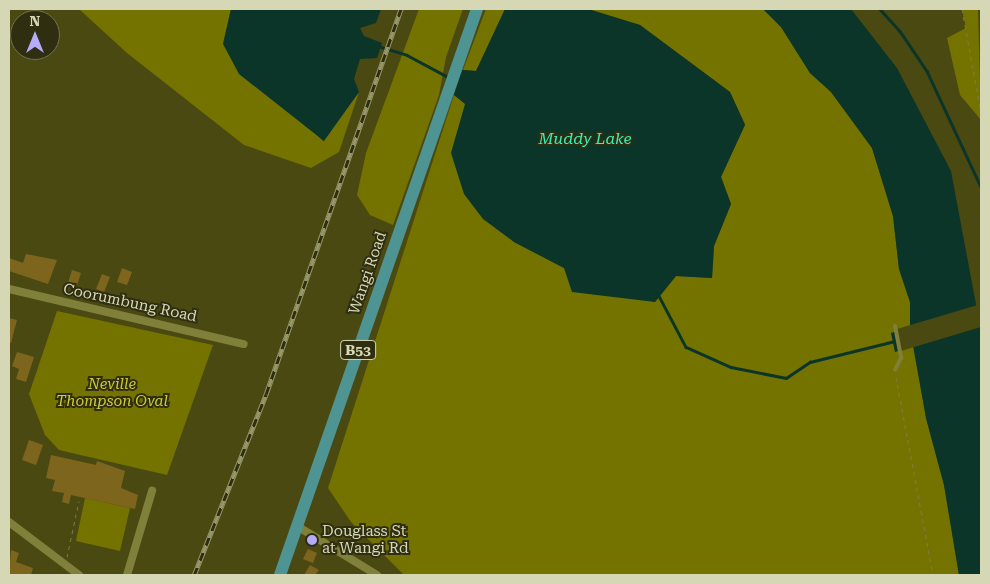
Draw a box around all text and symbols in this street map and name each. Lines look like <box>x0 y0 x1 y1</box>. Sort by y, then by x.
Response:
north arrow <box>10 10 60 60</box>
text: N <box>30 13 40 29</box>
water label: Muddy Lake <box>538 129 632 149</box>
street label: Wangi Road <box>345 229 391 317</box>
street label: Coorumbung Road <box>62 280 198 326</box>
road number: B53 <box>339 338 377 362</box>
park label: Neville Thompson Oval <box>56 375 168 410</box>
place label: Douglass St at Wangi Rd <box>322 522 409 557</box>
marker: Douglass St at Wangi Rd <box>306 534 318 546</box>

